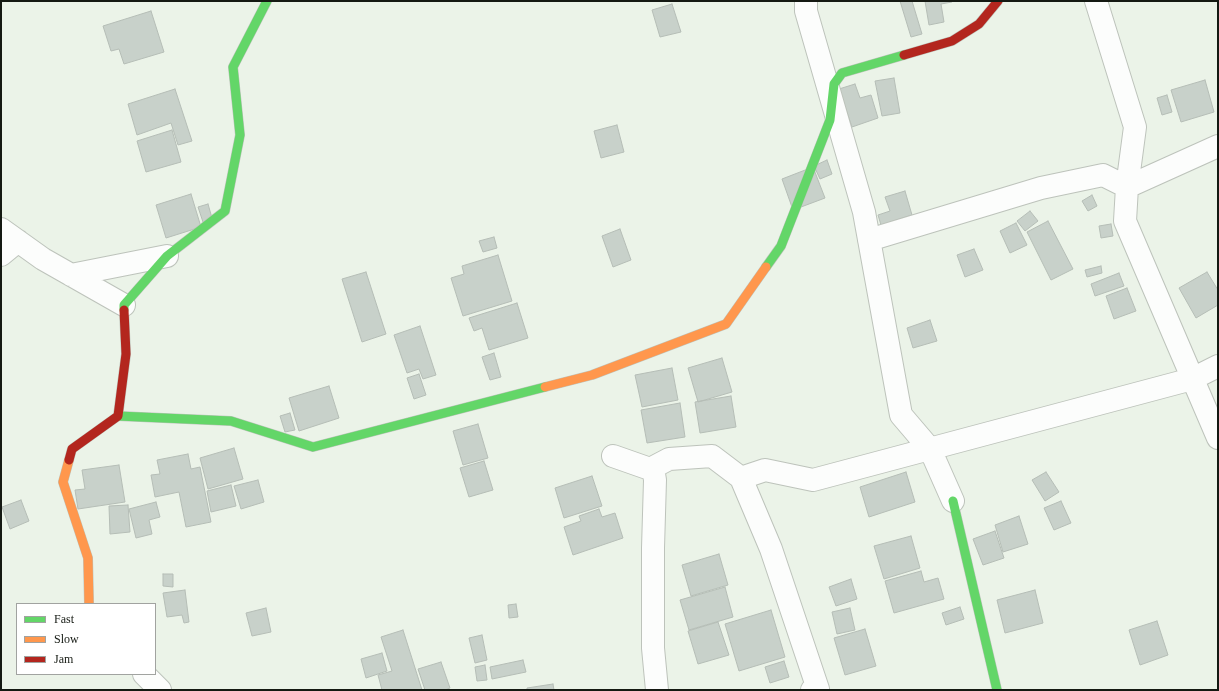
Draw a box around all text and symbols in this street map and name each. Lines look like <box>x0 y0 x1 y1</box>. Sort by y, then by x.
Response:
legend <box>16 603 156 675</box>
text: Fast <box>54 612 74 626</box>
text: Slow <box>54 632 79 646</box>
text: Jam <box>54 652 73 666</box>

